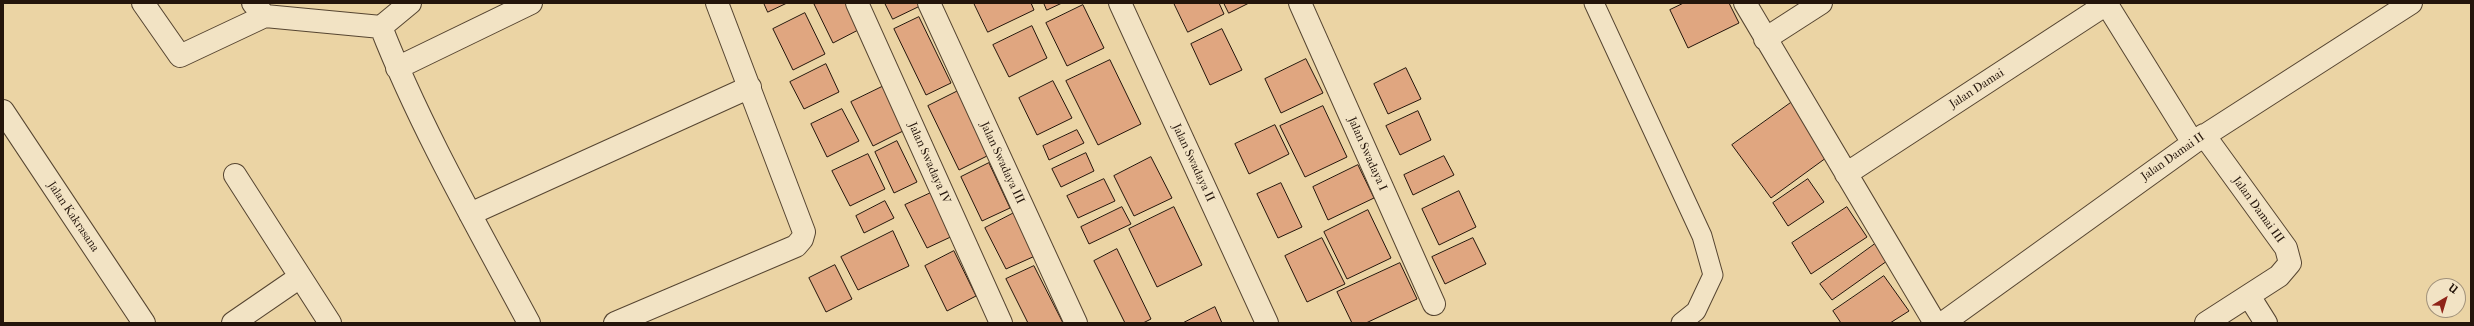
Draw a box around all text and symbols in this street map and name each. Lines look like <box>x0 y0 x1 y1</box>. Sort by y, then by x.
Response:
street label: Jalan Damai <box>1947 66 2007 112</box>
street label: Jalan Swadaya I <box>1344 115 1390 193</box>
street label: Jalan Swadaya IV <box>905 120 953 206</box>
street label: Jalan Swadaya III <box>977 120 1027 206</box>
street label: Jalan Swadaya II <box>1169 122 1217 204</box>
street label: Jalan Damai II <box>2139 130 2207 184</box>
street label: Jalan Damai III <box>2229 174 2287 246</box>
street label: Jalan Kakrasana <box>44 179 102 255</box>
north arrow <box>2426 278 2466 318</box>
text: U <box>2446 281 2460 297</box>

